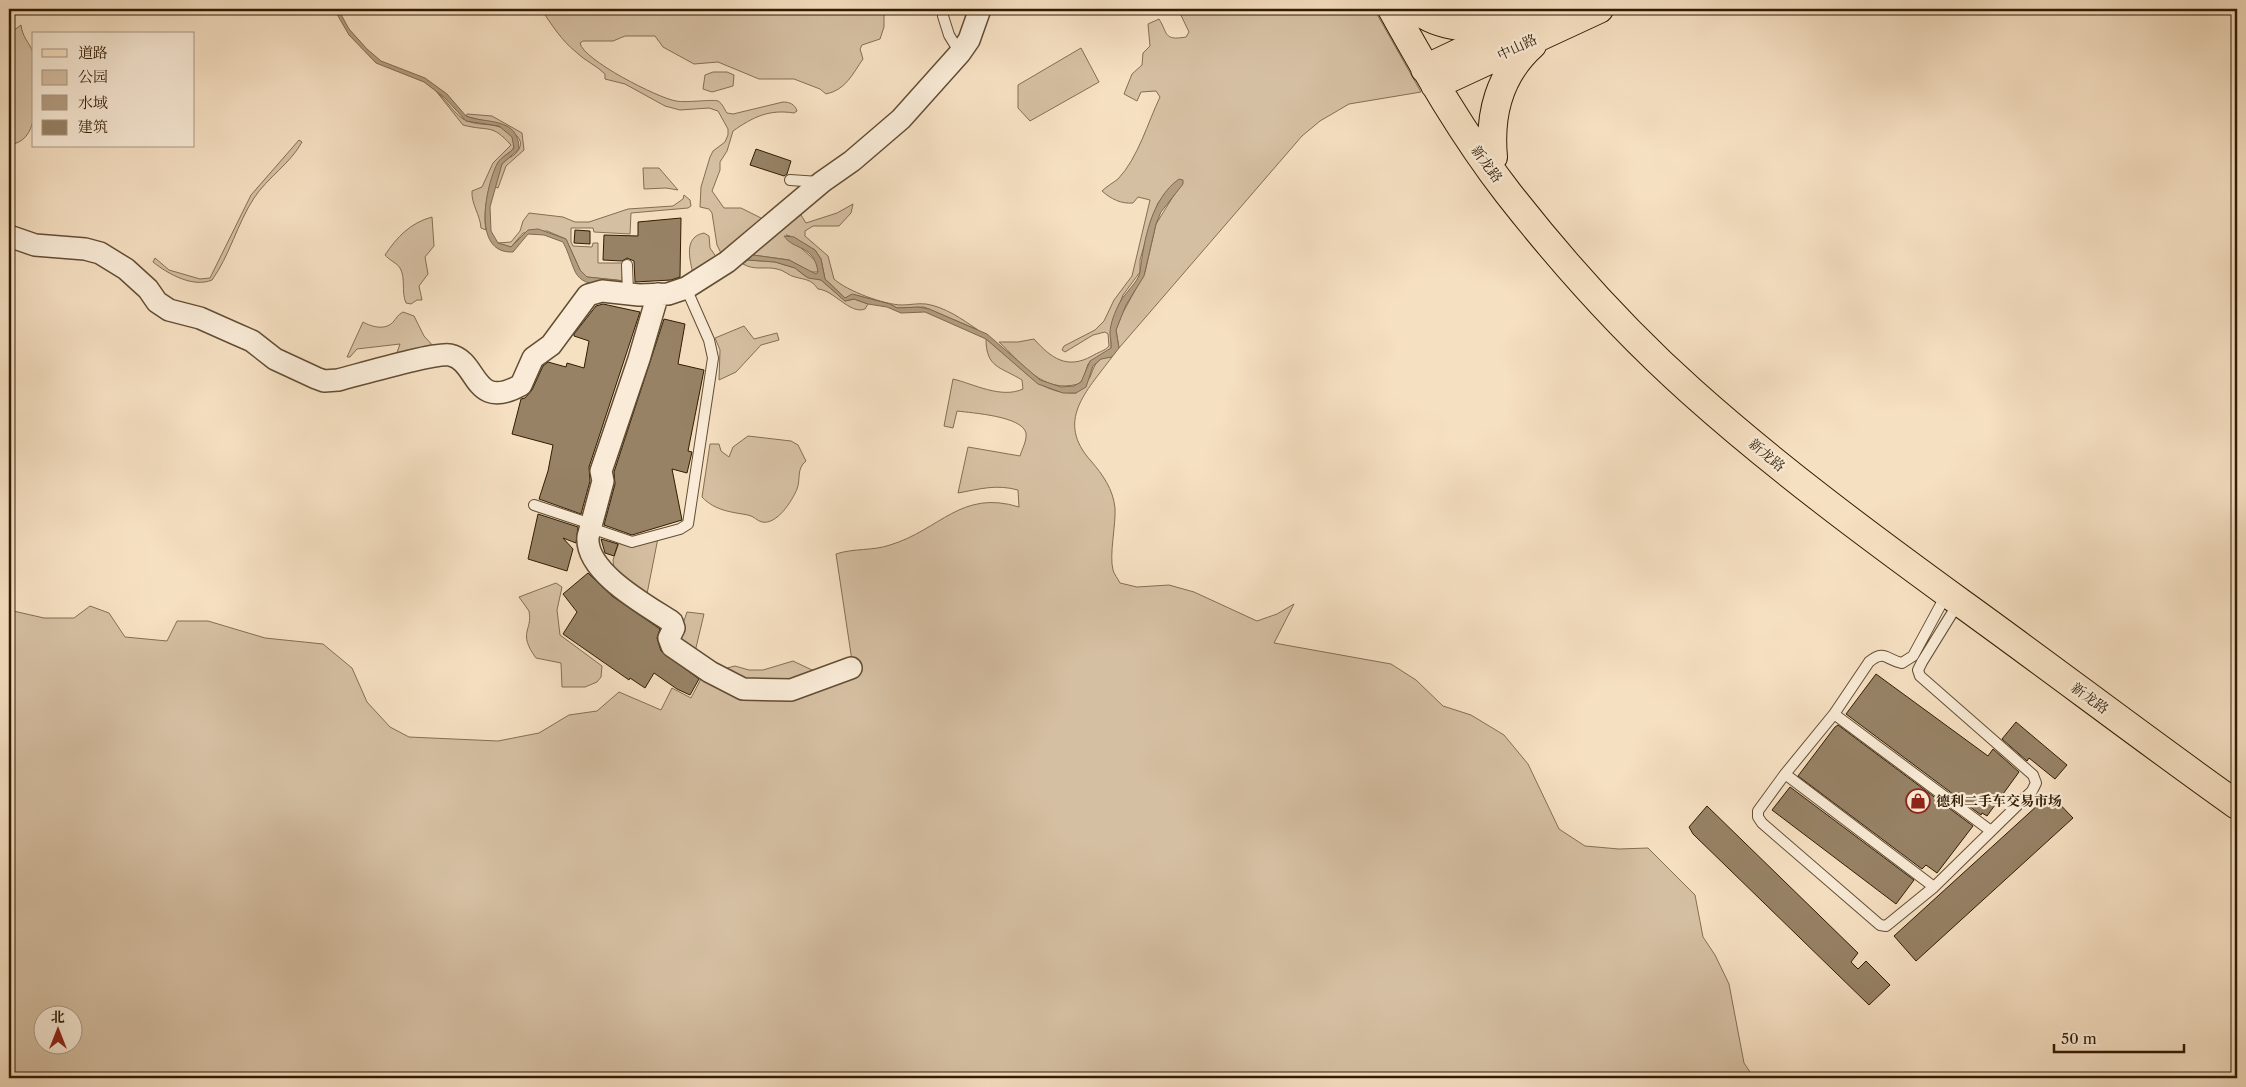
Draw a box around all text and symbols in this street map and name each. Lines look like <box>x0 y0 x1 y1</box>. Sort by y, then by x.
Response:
street label: 中山路 <box>1494 30 1540 64</box>
legend <box>32 32 195 148</box>
text: 道路 <box>78 43 108 62</box>
text: 公园 <box>78 67 108 86</box>
text: 水域 <box>78 93 108 112</box>
text: 建筑 <box>78 117 108 136</box>
street label: 新龙路 <box>1467 142 1507 186</box>
street label: 新龙路 <box>1745 435 1789 475</box>
street label: 新龙路 <box>2068 678 2112 718</box>
shop icon: 德利二手车交易市场 <box>1905 788 1931 814</box>
place label: 德利二手车交易市场 <box>1936 792 2062 810</box>
north arrow <box>32 1004 82 1054</box>
text: 北 <box>51 1008 65 1026</box>
scale bar <box>2054 1022 2184 1054</box>
text: 50 m <box>2061 1029 2097 1048</box>

